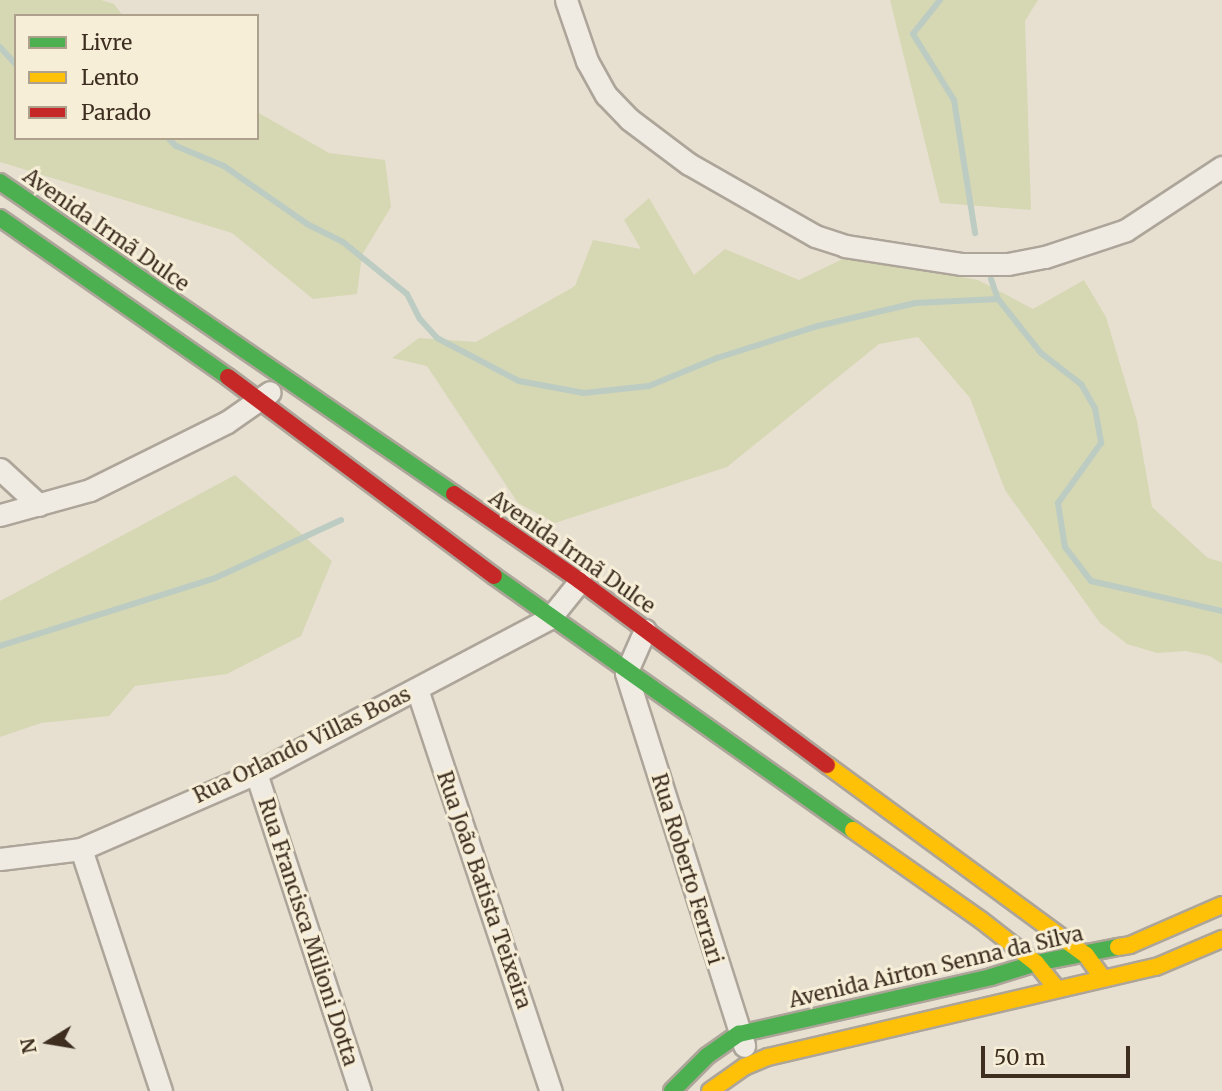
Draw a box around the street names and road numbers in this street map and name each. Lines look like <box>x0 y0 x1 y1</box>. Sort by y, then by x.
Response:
street label: Avenida Irmã Dulce <box>18 163 194 297</box>
street label: Avenida Irmã Dulce <box>484 485 660 619</box>
street label: Rua Orlando Villas Boas <box>189 681 415 809</box>
street label: Rua João Batista Teixeira <box>431 768 537 1012</box>
street label: Rua Roberto Ferrari <box>646 770 728 968</box>
street label: Rua Francisca Milioni Dotta <box>253 795 363 1069</box>
street label: Avenida Airton Senna da Silva <box>786 921 1086 1013</box>

